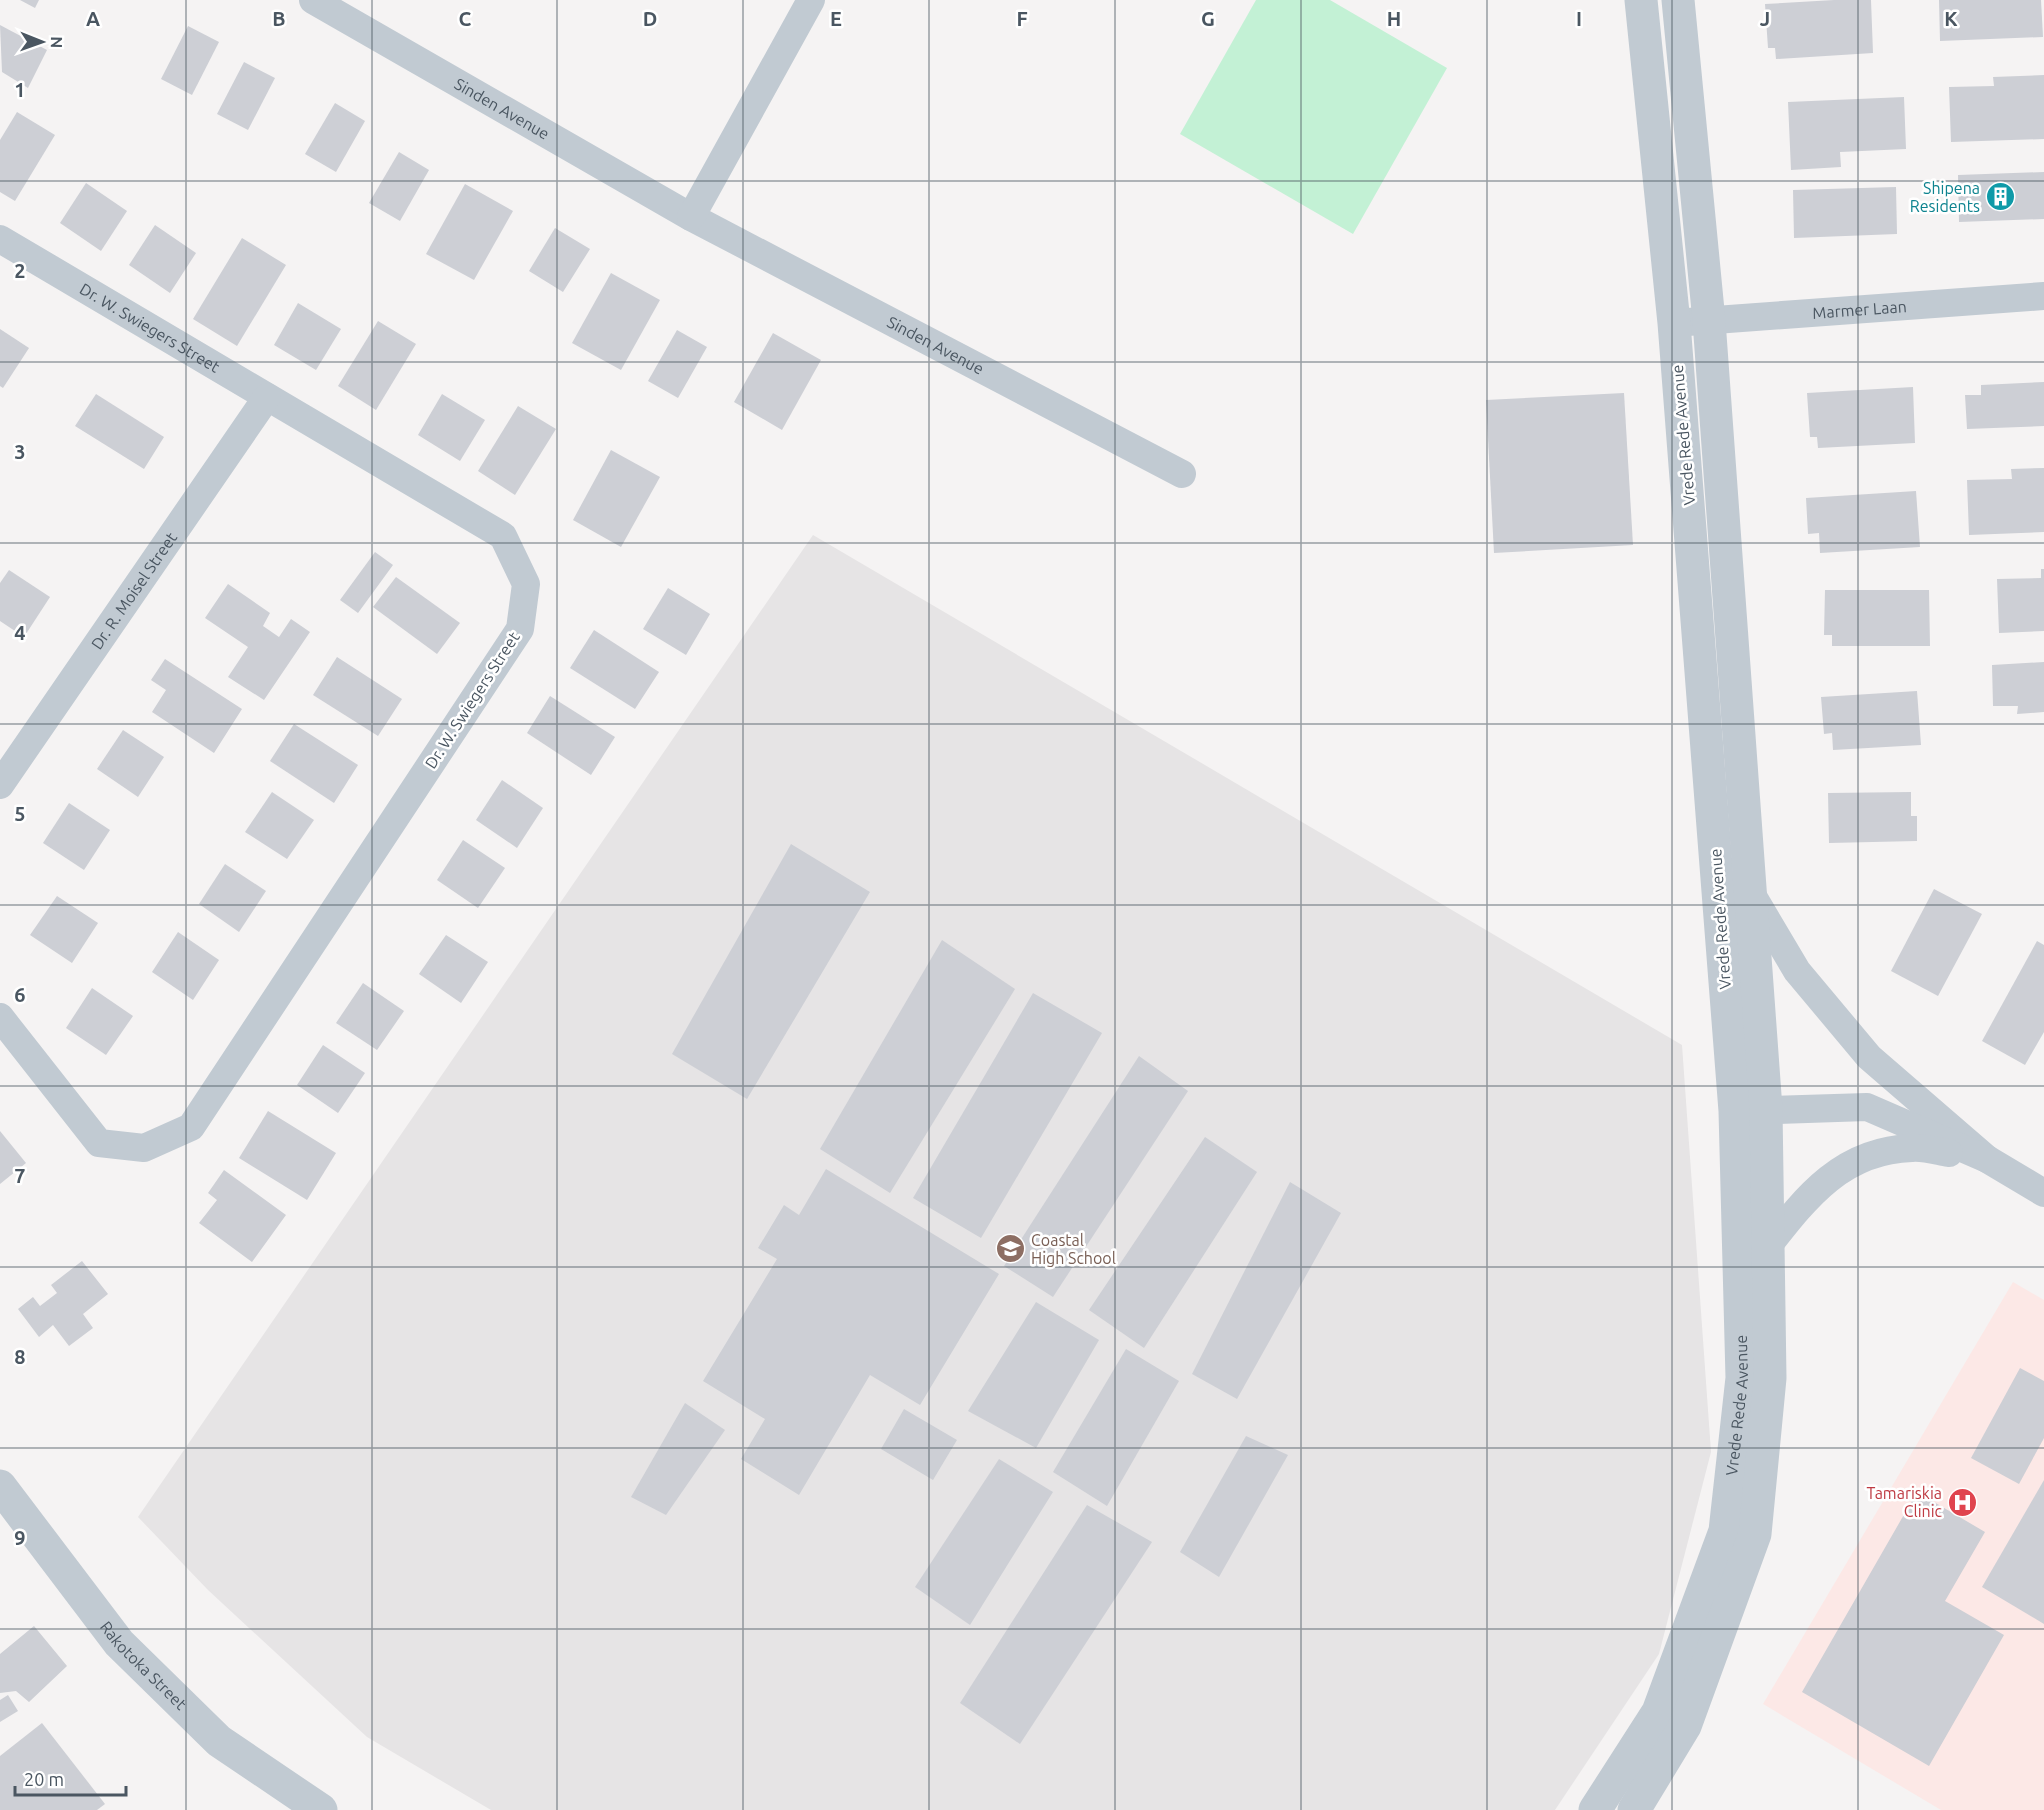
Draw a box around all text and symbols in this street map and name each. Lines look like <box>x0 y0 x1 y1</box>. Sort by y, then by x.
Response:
text: A <box>86 7 100 30</box>
text: B <box>272 7 286 30</box>
text: C <box>459 7 472 30</box>
text: D <box>643 7 657 30</box>
text: E <box>830 7 842 30</box>
text: F <box>1016 7 1028 30</box>
text: G <box>1201 7 1215 30</box>
text: H <box>1387 7 1401 30</box>
text: I <box>1576 7 1582 30</box>
text: J <box>1760 7 1770 30</box>
text: K <box>1944 7 1958 30</box>
north arrow <box>12 12 72 72</box>
text: N <box>48 36 66 48</box>
street label: Sinden Avenue <box>451 74 553 143</box>
text: 1 <box>14 78 26 101</box>
place label: Shipena Residents <box>1910 179 1980 215</box>
building icon: Shipena Residents <box>1985 181 2017 213</box>
text: 2 <box>14 259 26 282</box>
street label: Dr. W. Swiegers Street <box>77 279 224 376</box>
street label: Marmer Laan <box>1812 297 1907 322</box>
street label: Sinden Avenue <box>884 312 987 378</box>
street label: Vrede Rede Avenue <box>1668 364 1698 506</box>
text: 3 <box>14 440 26 463</box>
street label: Dr. R. Moisel Street <box>87 528 181 652</box>
text: 4 <box>14 621 26 644</box>
street label: Dr. W. Swiegers Street <box>421 628 523 772</box>
text: 5 <box>14 802 26 825</box>
street label: Vrede Rede Avenue <box>1706 848 1734 990</box>
text: 6 <box>14 983 26 1006</box>
text: 7 <box>14 1164 26 1187</box>
place label: Coastal High School <box>1031 1231 1116 1267</box>
school or university icon: Coastal High School <box>994 1233 1026 1265</box>
street label: Vrede Rede Avenue <box>1722 1335 1751 1476</box>
text: 8 <box>14 1345 26 1368</box>
place label: Tamariskia Clinic <box>1866 1484 1943 1520</box>
hospital icon: Tamariskia Clinic <box>1947 1486 1979 1518</box>
text: 9 <box>14 1526 26 1549</box>
street label: Rakotoka Street <box>97 1618 191 1713</box>
scale bar <box>15 1759 126 1797</box>
text: 20 m <box>24 1769 64 1789</box>

